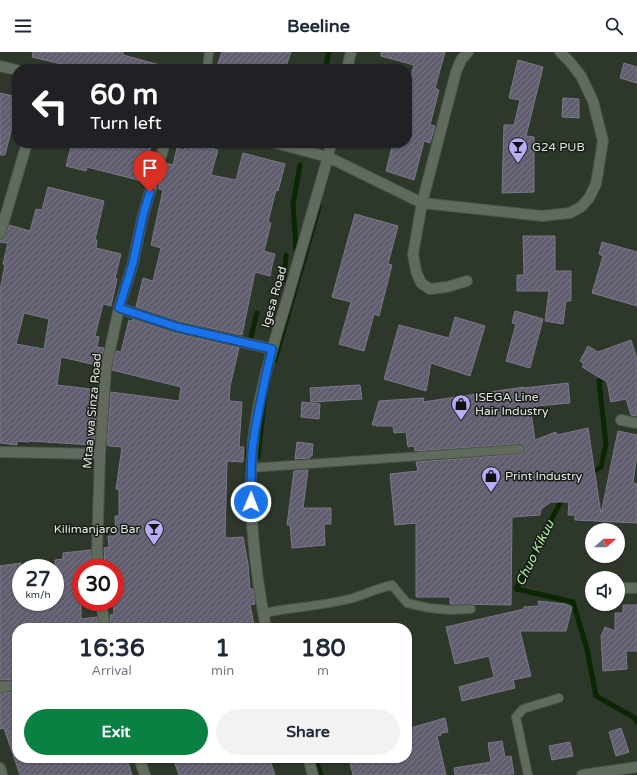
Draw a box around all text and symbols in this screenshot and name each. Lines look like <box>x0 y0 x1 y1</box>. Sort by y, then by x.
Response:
icon: menu <box>12 15 34 37</box>
text: Beeline <box>287 15 350 37</box>
icon: search <box>603 15 625 37</box>
text: 60 m <box>90 78 158 112</box>
icon: left <box>24 80 76 132</box>
text: Turn left <box>90 112 162 134</box>
bar icon: G24 PUB <box>507 136 529 164</box>
place label: G24 PUB <box>532 140 585 154</box>
pin <box>133 151 167 192</box>
icon: arrive <box>139 157 161 179</box>
street label: Igesa Road <box>259 265 289 329</box>
street label: Mtaa wa Sinza Road <box>80 353 104 469</box>
place label: ISEGA Line Hair Industry <box>475 390 549 418</box>
shop icon: ISEGA Line Hair Industry <box>450 393 472 421</box>
shop icon: Print Industry <box>480 465 502 493</box>
place label: Print Industry <box>505 469 583 483</box>
position arrow <box>230 481 272 523</box>
water label: Chuo Kikuu <box>512 517 558 588</box>
bar icon: Kilimanjaro Bar <box>143 518 165 546</box>
place label: Kilimanjaro Bar <box>54 522 140 536</box>
north arrow <box>585 523 625 563</box>
map controls <box>585 523 625 611</box>
speed limit sign: 30 <box>72 559 124 611</box>
text: 27 <box>25 568 51 592</box>
button: sound <box>585 571 625 611</box>
text: km/h <box>25 589 51 601</box>
text: 16:36 <box>78 634 145 663</box>
text: 1 <box>215 634 230 663</box>
text: 180 <box>300 634 346 663</box>
text: Arrival <box>91 663 132 679</box>
text: min <box>211 663 234 679</box>
text: m <box>317 663 329 679</box>
button: Exit <box>24 709 208 755</box>
button: Share <box>216 709 400 755</box>

